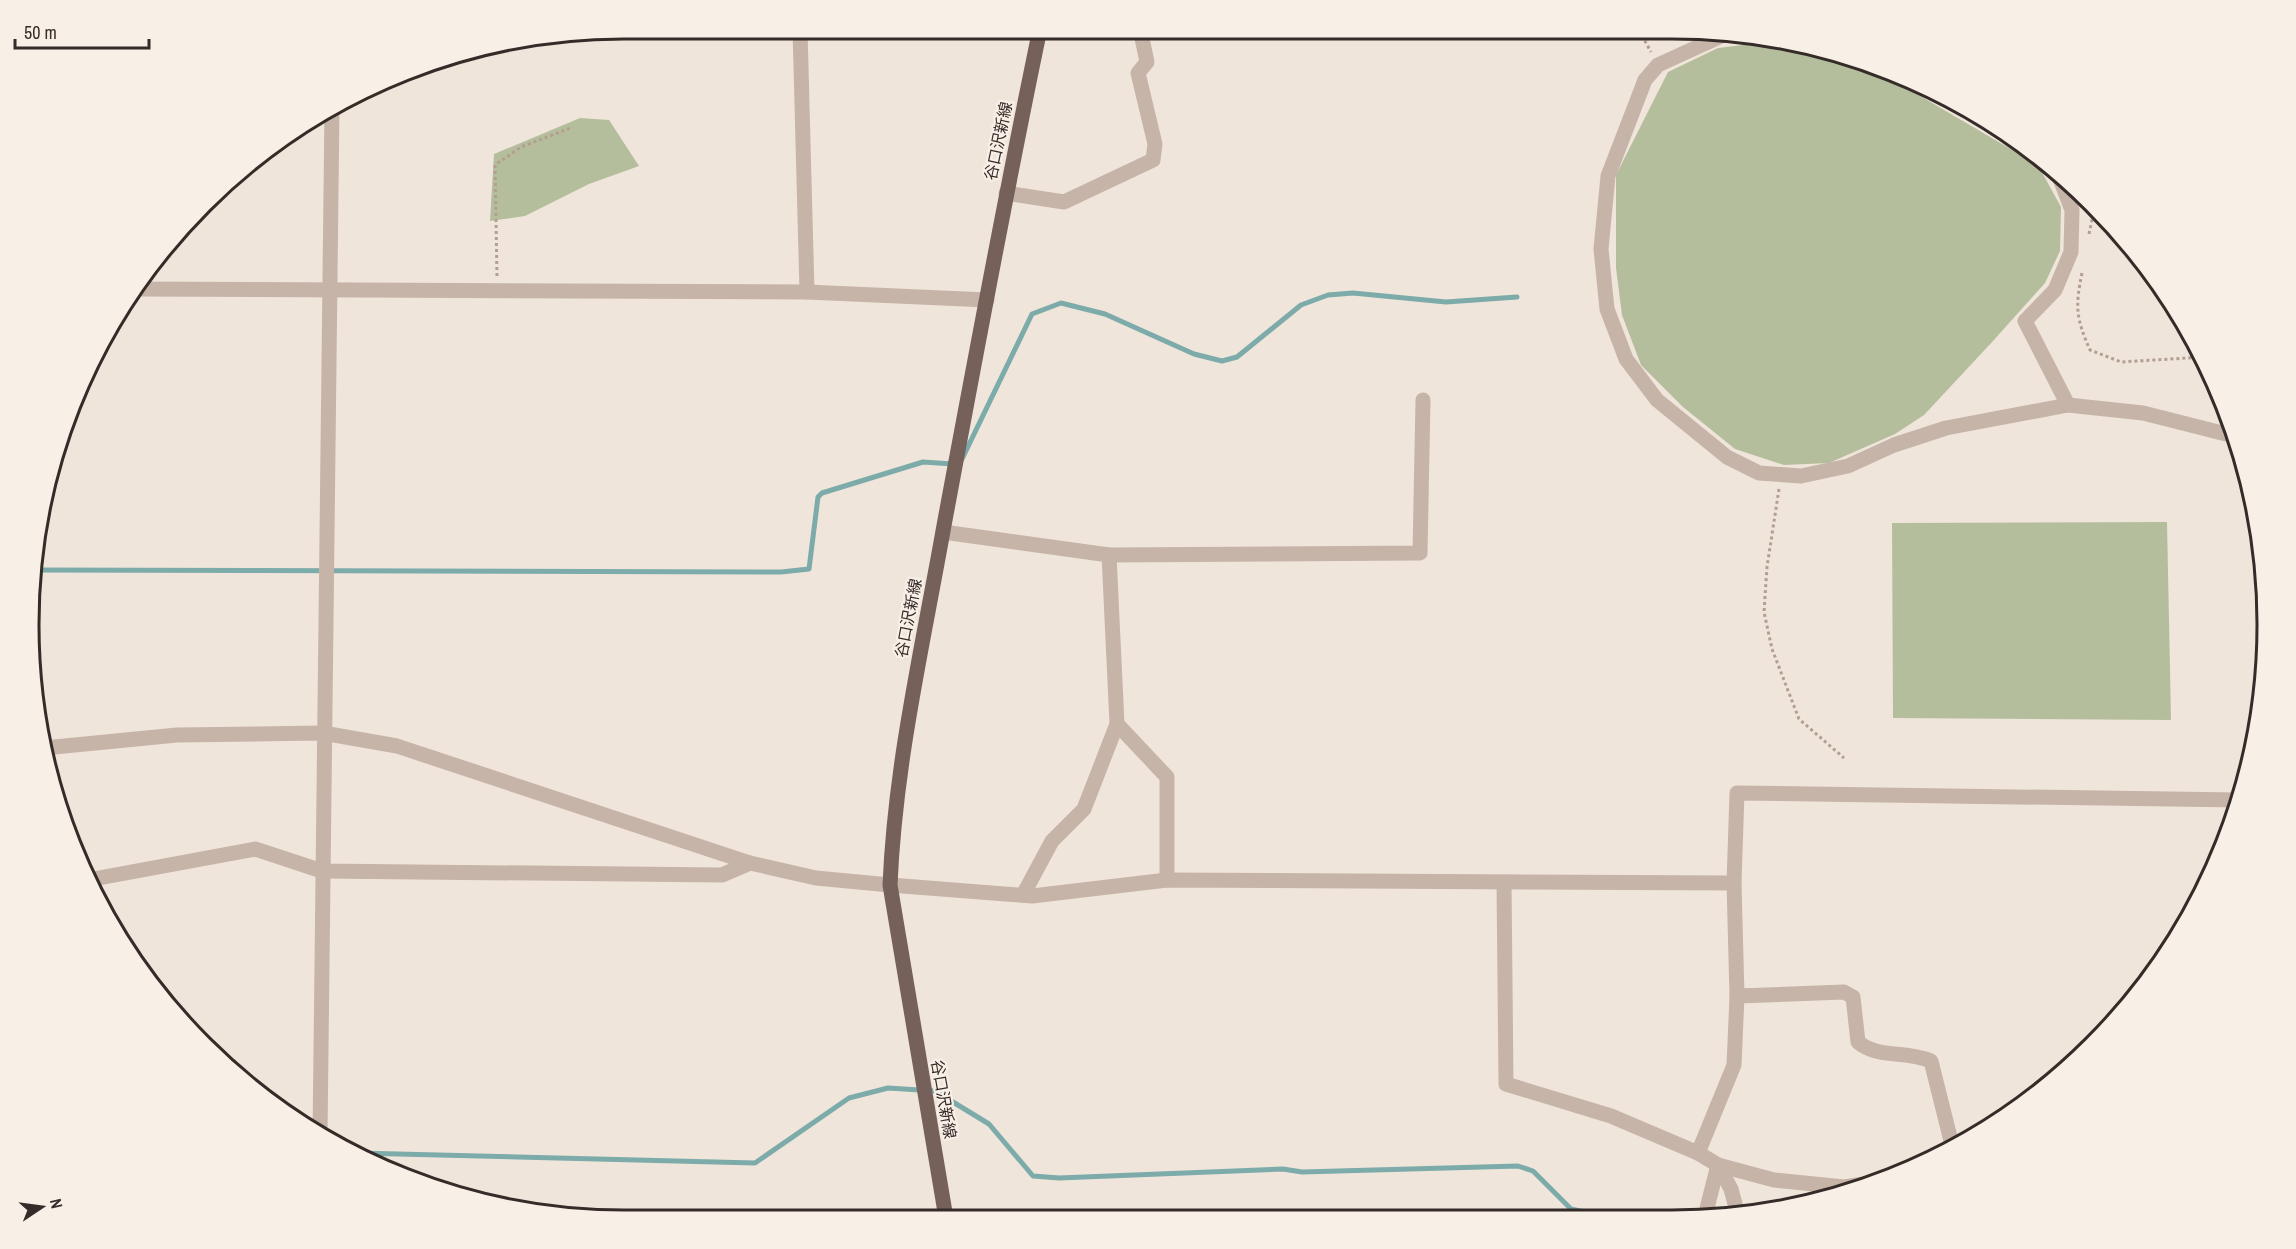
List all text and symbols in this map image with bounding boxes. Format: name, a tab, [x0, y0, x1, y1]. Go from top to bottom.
scale bar	[15, 12, 148, 50]
text: 50 m	[24, 20, 57, 45]
street label: 谷口沢新線	[979, 100, 1017, 182]
street label: 谷口沢新線	[890, 577, 926, 659]
street label: 谷口沢新線	[926, 1058, 962, 1140]
north arrow	[12, 1177, 72, 1237]
text: N	[45, 1197, 68, 1211]

